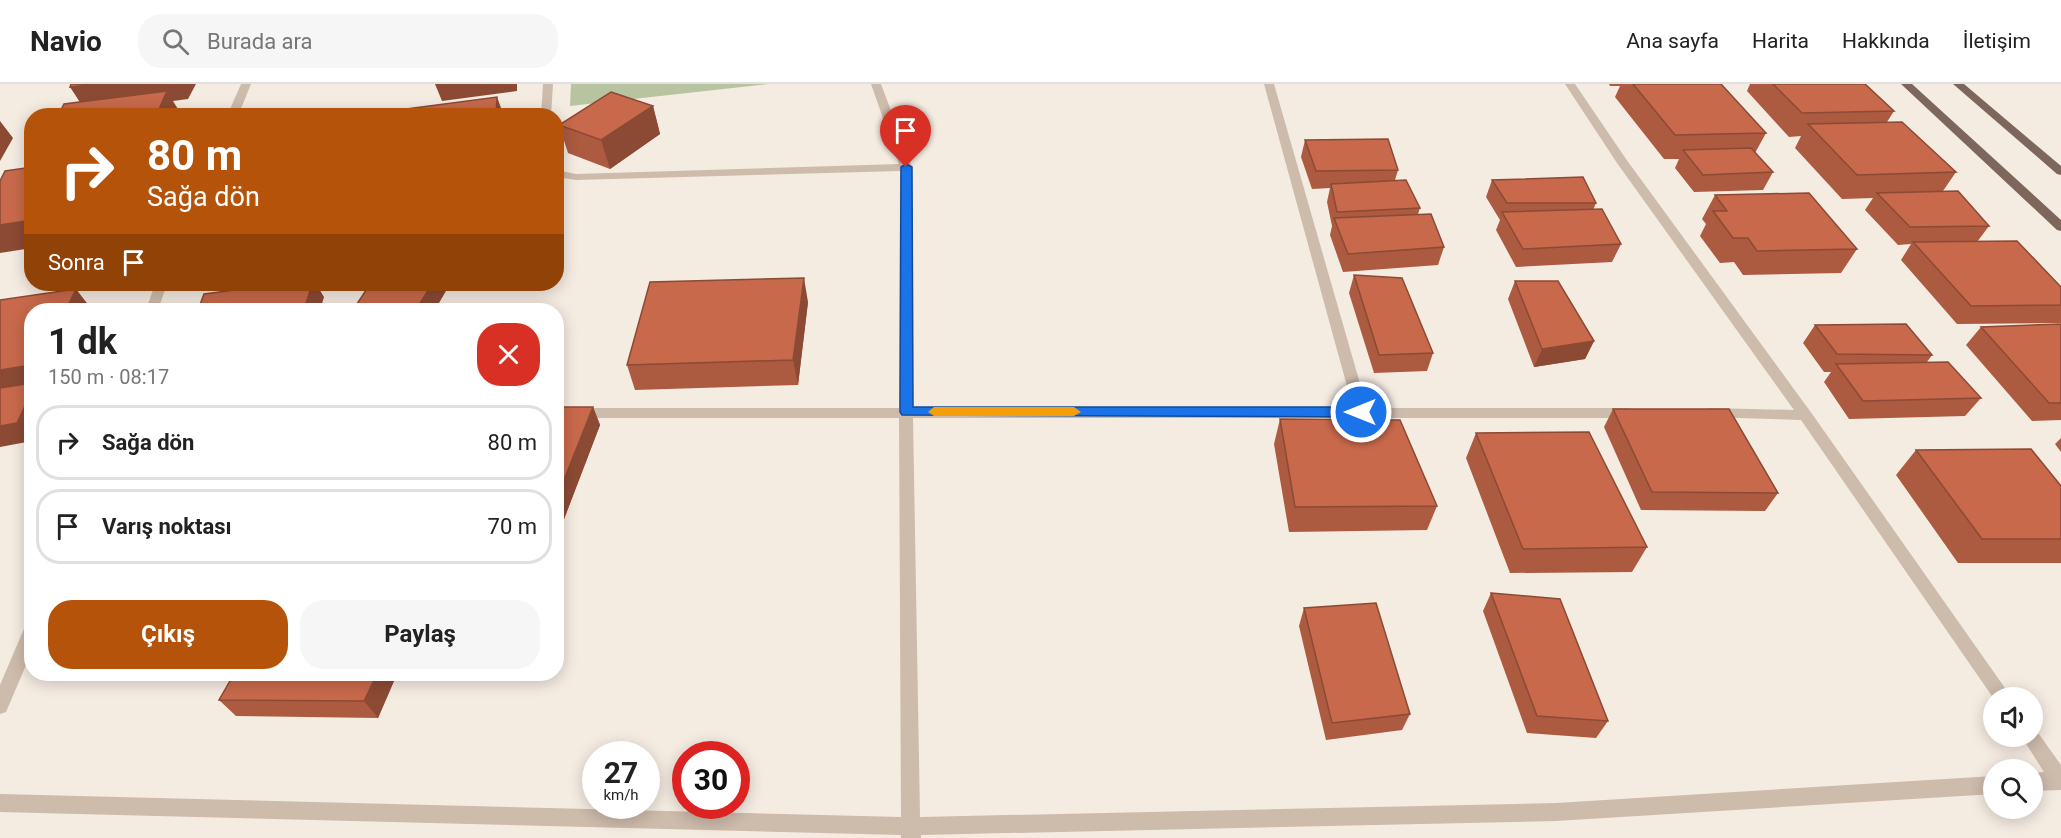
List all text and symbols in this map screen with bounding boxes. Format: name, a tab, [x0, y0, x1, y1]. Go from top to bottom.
search box	[138, 14, 558, 68]
text: Navio	[30, 25, 102, 58]
icon: search	[159, 25, 192, 58]
text: Burada ara	[207, 29, 313, 54]
text: Ana sayfa	[1626, 29, 1719, 53]
text: Harita	[1752, 29, 1809, 53]
text: Hakkında	[1842, 29, 1930, 53]
text: İletişim	[1963, 29, 2031, 53]
pin	[880, 105, 931, 167]
icon: arrive	[889, 114, 922, 147]
text: 80 m	[147, 131, 242, 180]
icon: right	[48, 132, 126, 210]
text: Sağa dön	[147, 181, 260, 213]
icon: arrive	[117, 246, 150, 279]
text: Sonra	[48, 250, 105, 275]
text: 1 dk	[48, 321, 117, 363]
button: close	[477, 323, 540, 386]
text: 150 m · 08:17	[48, 365, 169, 389]
position arrow	[1329, 380, 1393, 444]
icon: right	[51, 426, 84, 459]
text: Sağa dön	[102, 430, 194, 455]
text: 80 m	[488, 430, 537, 455]
icon: arrive	[51, 510, 84, 543]
text: Varış noktası	[102, 514, 232, 539]
text: 70 m	[488, 514, 537, 539]
button: Çıkış	[48, 600, 288, 669]
button: Paylaş	[300, 600, 540, 669]
map controls	[1983, 687, 2043, 819]
button: sound	[1983, 687, 2043, 747]
speed limit sign: 30	[672, 741, 750, 819]
text: 27	[604, 755, 638, 790]
button: search	[1983, 759, 2043, 819]
text: km/h	[603, 786, 639, 804]

